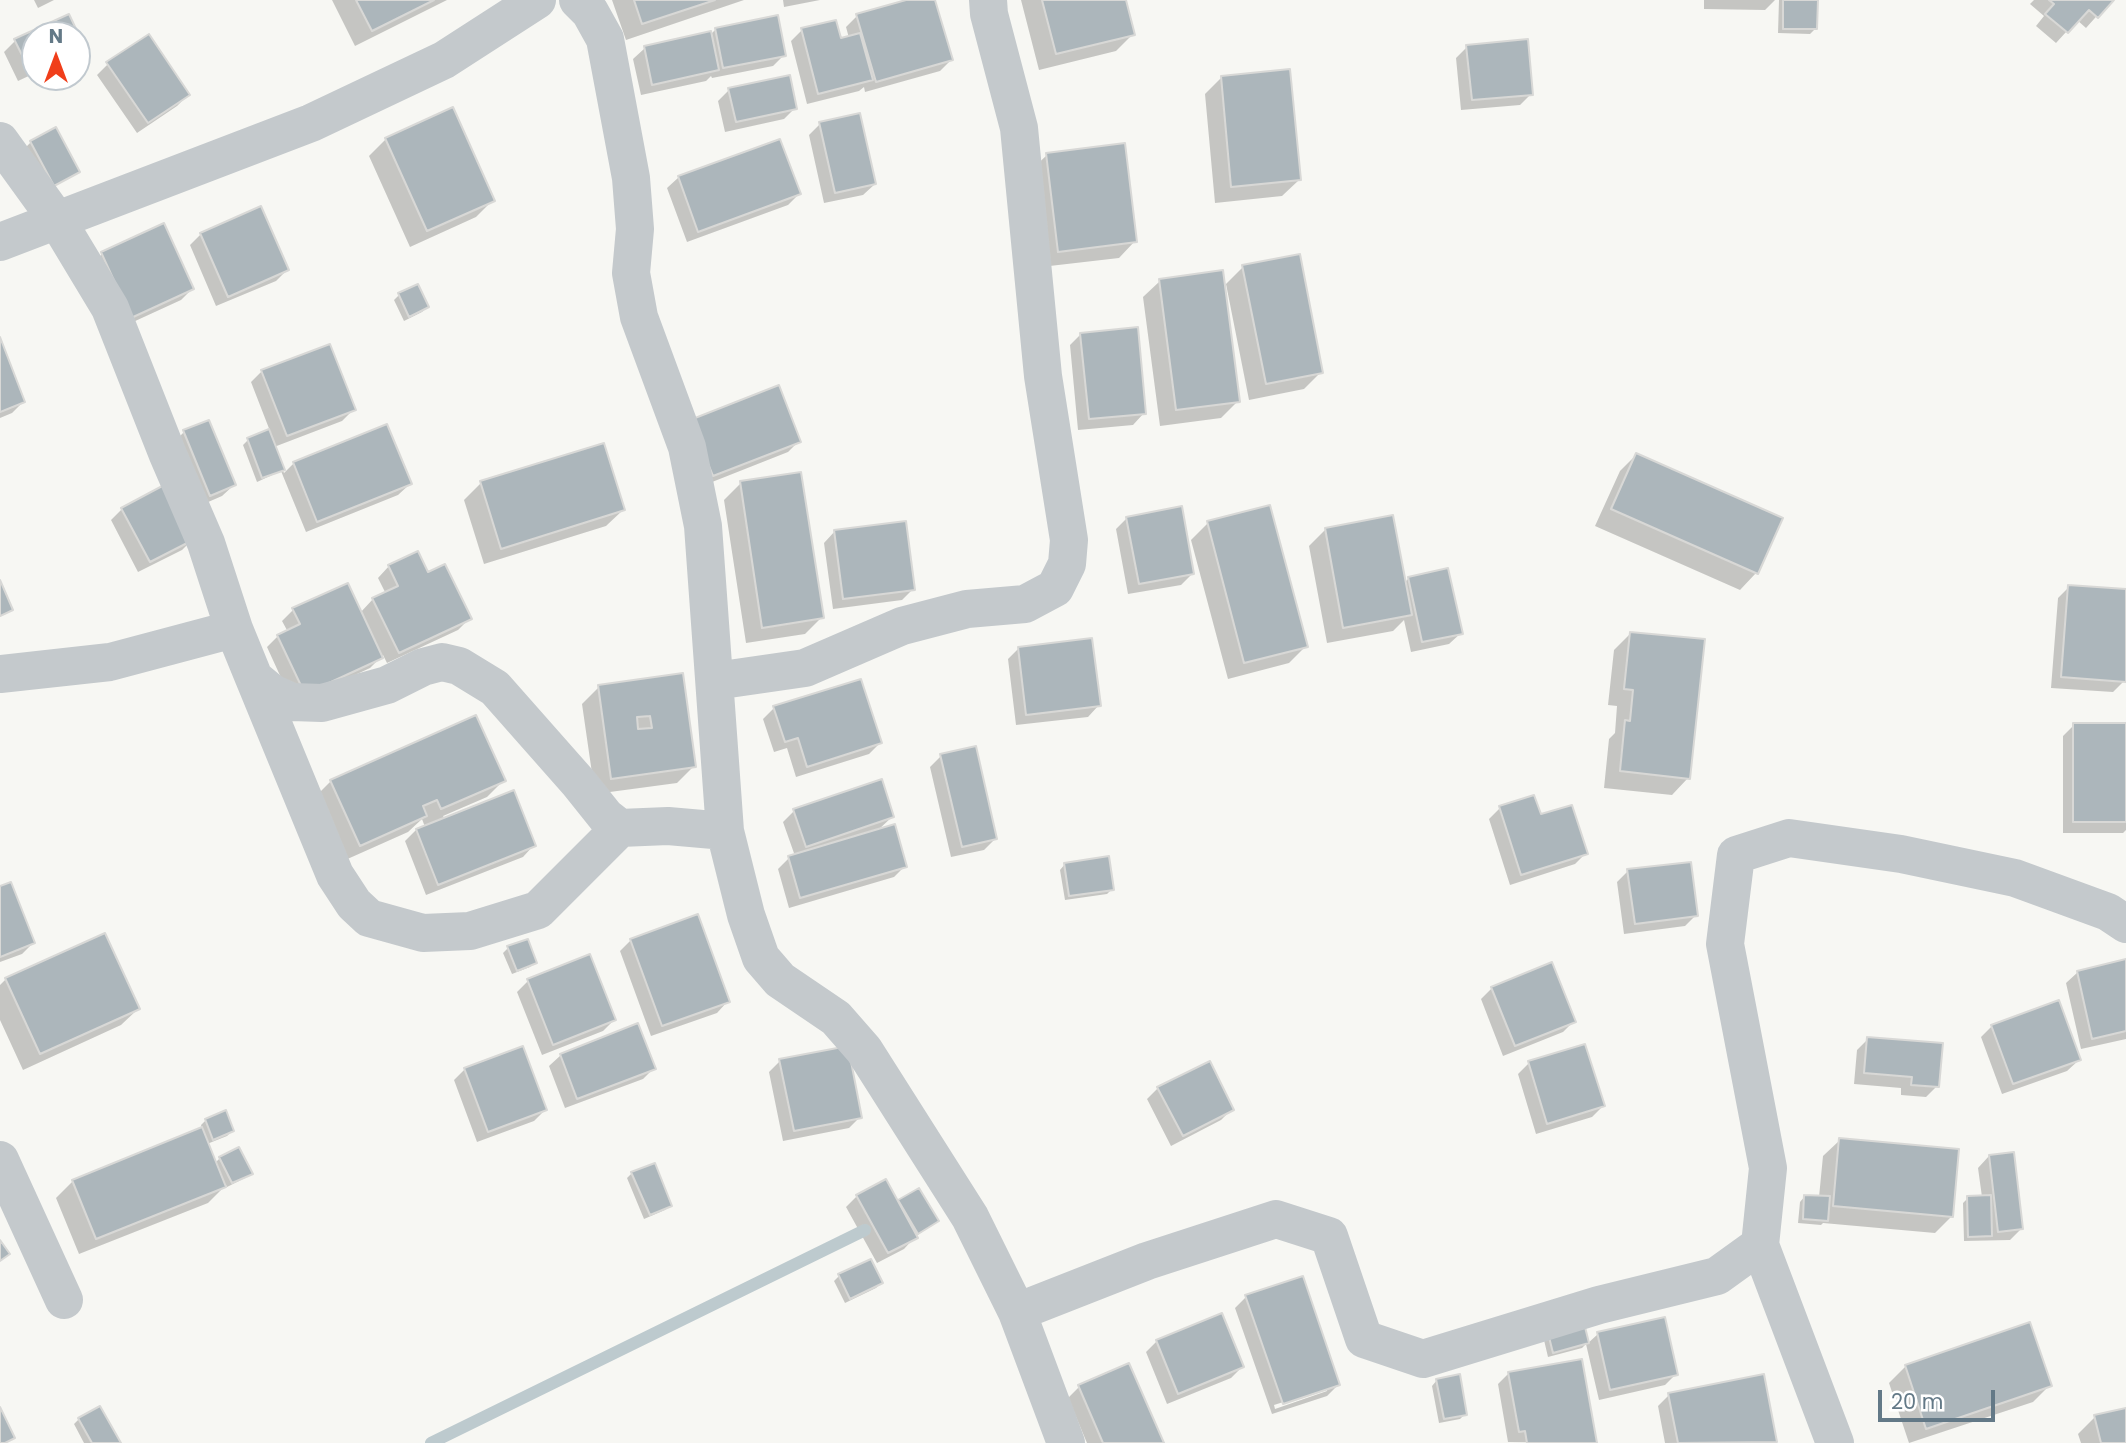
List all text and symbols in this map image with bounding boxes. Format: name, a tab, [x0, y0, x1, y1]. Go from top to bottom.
north arrow	[21, 21, 91, 91]
text: N	[49, 23, 63, 50]
scale bar	[1881, 1376, 1998, 1420]
text: 20 m	[1891, 1387, 1944, 1416]

